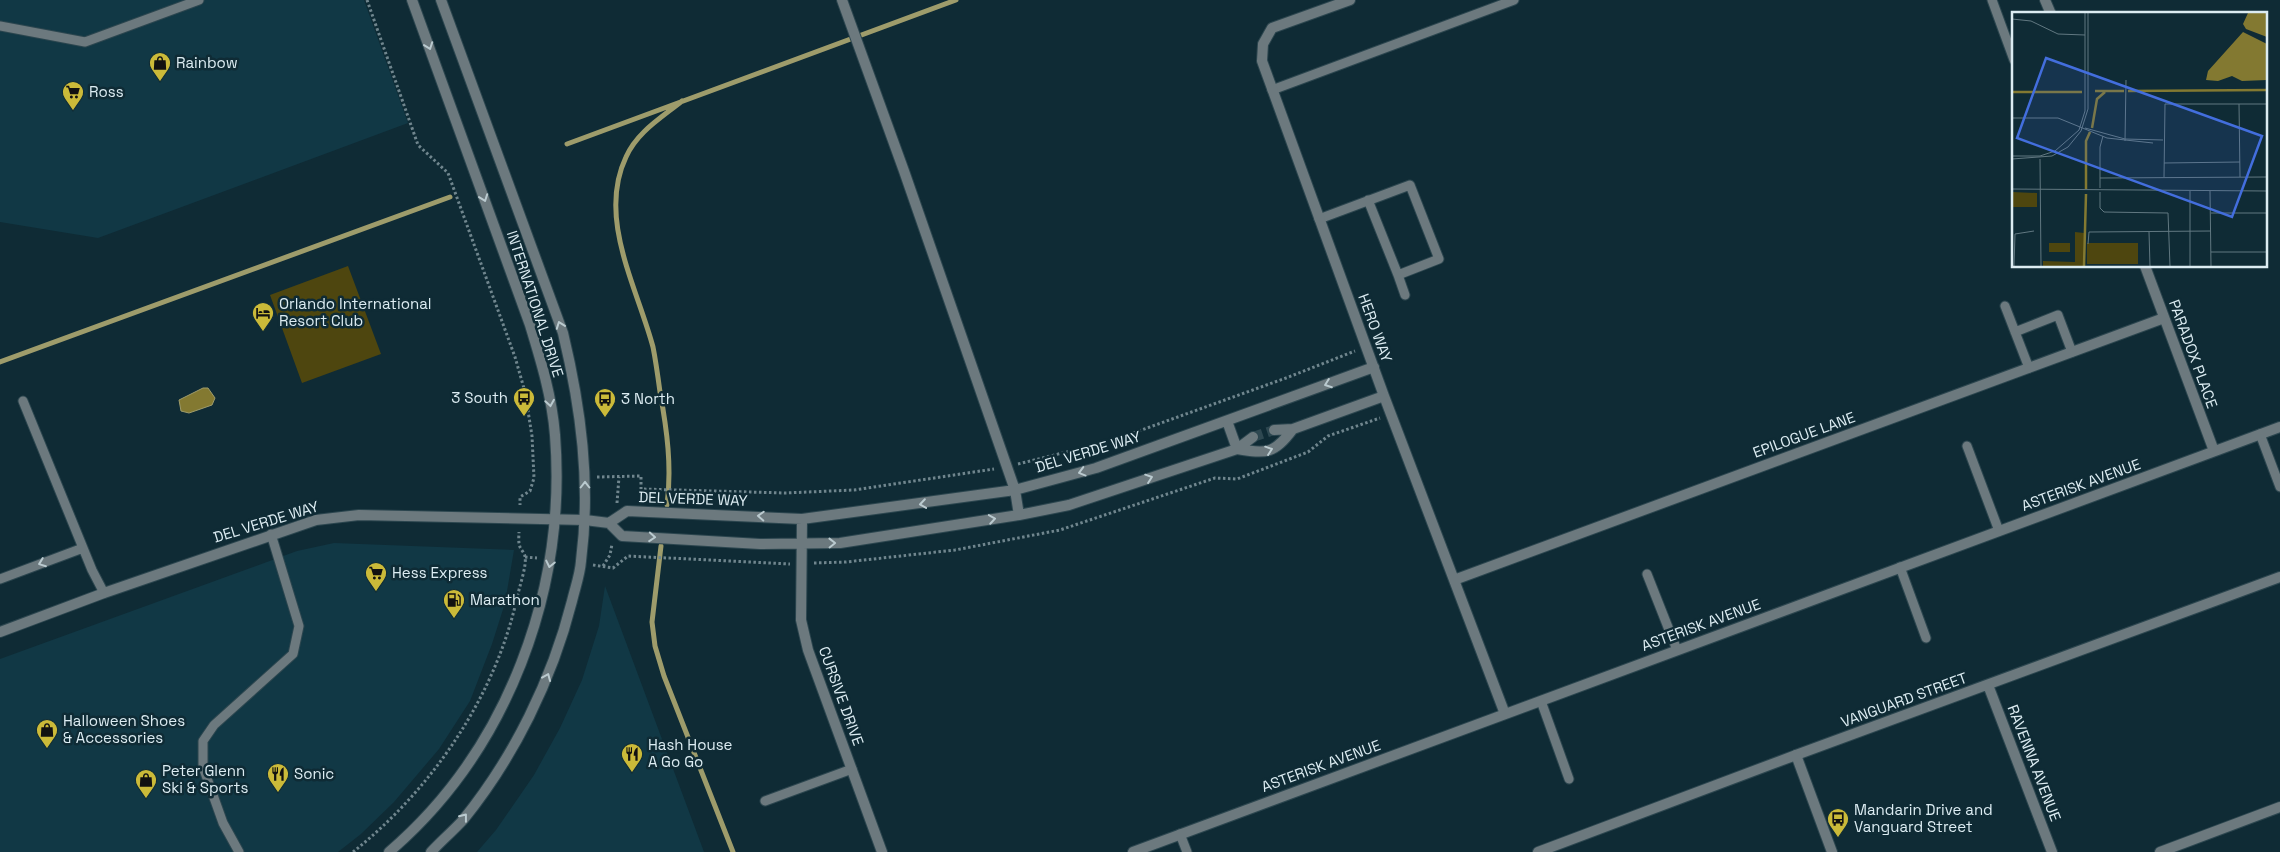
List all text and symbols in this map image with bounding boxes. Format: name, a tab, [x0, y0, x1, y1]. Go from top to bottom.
inset map	[2012, 12, 2268, 268]
one-way arrow	[423, 41, 433, 50]
shop icon: Rainbow	[148, 51, 172, 82]
place label: Rainbow	[176, 53, 238, 72]
supermarket icon: Ross	[61, 80, 85, 111]
place label: Ross	[89, 82, 124, 101]
one-way arrow	[478, 194, 488, 202]
street label: INTERNATIONAL DRIVE	[503, 228, 568, 380]
street label: HERO WAY	[1354, 291, 1397, 365]
place label: Orlando International Resort Club	[279, 294, 431, 330]
street label: PARADOX PLACE	[2165, 297, 2222, 411]
hotel icon: Orlando International Resort Club	[251, 301, 275, 332]
one-way arrow	[556, 322, 566, 330]
one-way arrow	[1324, 378, 1333, 388]
bus stop icon: 3 South	[512, 386, 536, 417]
bus stop icon: 3 North	[593, 387, 617, 418]
place label: 3 South	[451, 388, 508, 407]
place label: 3 North	[621, 389, 675, 408]
one-way arrow	[545, 398, 555, 407]
street label: EPILOGUE LANE	[1750, 407, 1857, 462]
street label: DEL VERDE WAY	[1033, 426, 1143, 477]
one-way arrow	[1264, 445, 1273, 455]
street label: ASTERISK AVENUE	[2019, 454, 2143, 515]
one-way arrow	[1077, 466, 1086, 477]
one-way arrow	[1145, 474, 1153, 484]
one-way arrow	[580, 481, 590, 488]
street label: DEL VERDE WAY	[638, 487, 748, 510]
street label: DEL VERDE WAY	[211, 496, 321, 547]
one-way arrow	[918, 498, 927, 508]
one-way arrow	[757, 511, 765, 522]
one-way arrow	[988, 515, 997, 525]
one-way arrow	[648, 532, 656, 543]
one-way arrow	[828, 538, 836, 548]
one-way arrow	[38, 557, 46, 567]
one-way arrow	[545, 560, 555, 569]
supermarket icon: Hess Express	[364, 561, 388, 592]
place label: Hess Express	[392, 563, 488, 582]
fuel station icon: Marathon	[442, 588, 466, 619]
place label: Marathon	[470, 590, 540, 609]
street label: ASTERISK AVENUE	[1639, 594, 1763, 655]
street label: CURSIVE DRIVE	[815, 644, 868, 748]
street label: VANGUARD STREET	[1838, 668, 1970, 731]
one-way arrow	[540, 673, 551, 682]
street label: RAVENNA AVENUE	[2003, 702, 2065, 824]
place label: Halloween Shoes & Accessories	[63, 711, 185, 747]
shop icon: Halloween Shoes & Accessories	[35, 718, 59, 749]
place label: Hash House A Go Go	[648, 735, 733, 771]
street label: ASTERISK AVENUE	[1259, 735, 1383, 796]
restaurant icon: Hash House A Go Go	[620, 742, 644, 773]
place label: Peter Glenn Ski & Sports	[162, 761, 248, 797]
restaurant icon: Sonic	[266, 762, 290, 793]
place label: Sonic	[294, 764, 334, 783]
shop icon: Peter Glenn Ski & Sports	[134, 768, 158, 799]
place label: Mandarin Drive and Vanguard Street	[1854, 800, 1993, 836]
bus stop icon: Mandarin Drive and Vanguard Street	[1826, 807, 1850, 838]
one-way arrow	[459, 814, 467, 823]

